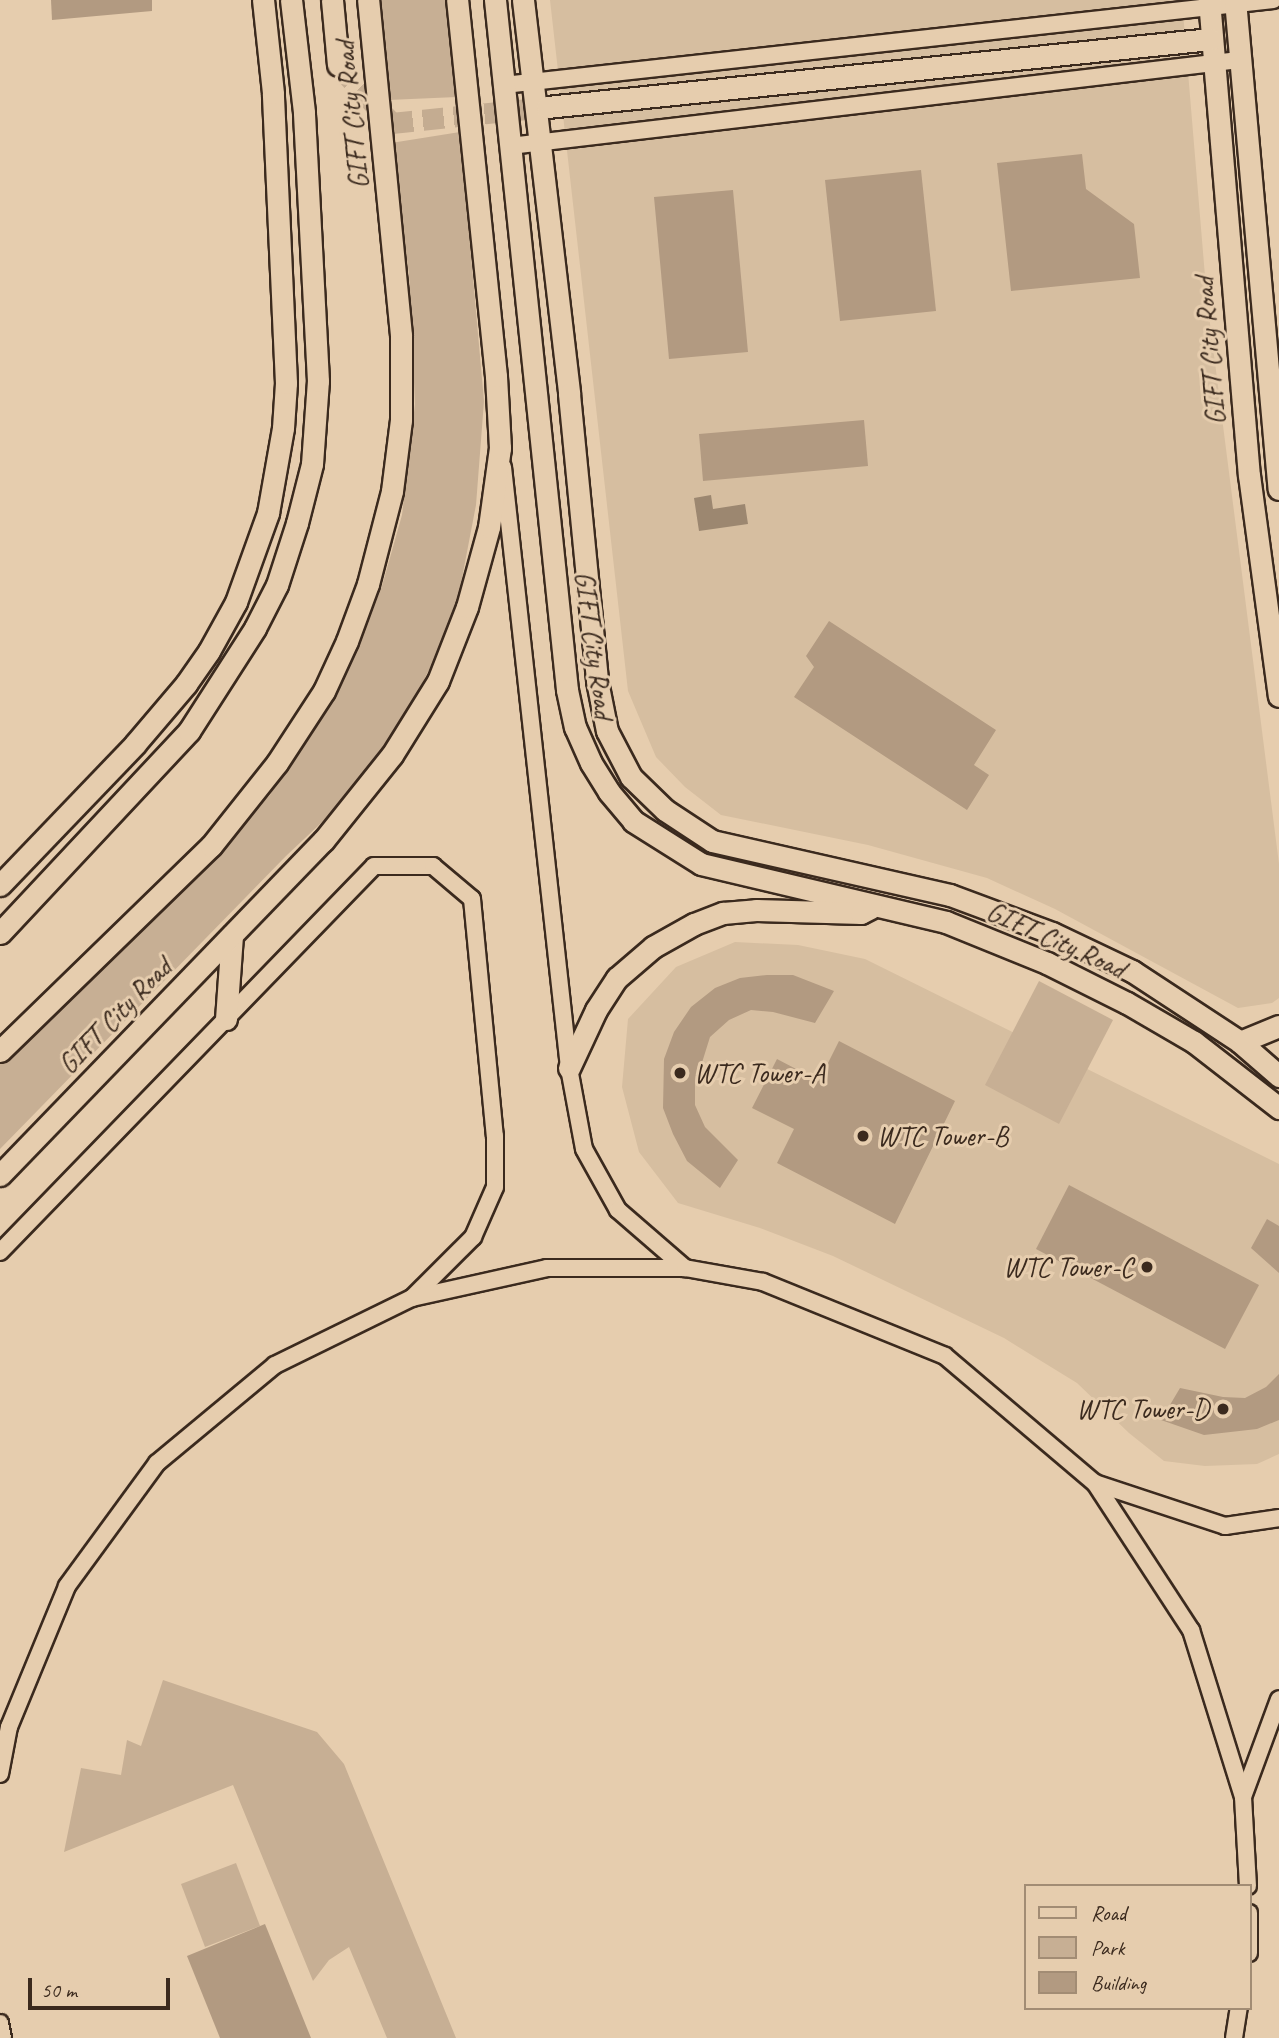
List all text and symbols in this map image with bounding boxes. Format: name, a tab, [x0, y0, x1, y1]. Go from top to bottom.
street label: GIFT City Road	[328, 39, 376, 191]
street label: GIFT City Road	[1187, 275, 1233, 427]
street label: GIFT City Road	[567, 569, 621, 721]
street label: GIFT City Road	[981, 894, 1131, 986]
street label: GIFT City Road	[51, 951, 179, 1081]
place label: WTC Tower-A	[694, 1056, 825, 1090]
marker: WTC Tower-A	[672, 1065, 688, 1081]
place label: WTC Tower-B	[877, 1119, 1008, 1153]
marker: WTC Tower-B	[855, 1128, 871, 1144]
place label: WTC Tower-C	[1003, 1250, 1133, 1284]
marker: WTC Tower-C	[1139, 1259, 1155, 1275]
place label: WTC Tower-D	[1076, 1392, 1209, 1426]
marker: WTC Tower-D	[1215, 1401, 1231, 1417]
legend	[1024, 1884, 1251, 2010]
text: Road	[1091, 1900, 1126, 1926]
text: Park	[1091, 1935, 1124, 1961]
scale bar	[32, 1965, 173, 2009]
text: Building	[1091, 1970, 1146, 1996]
text: 50 m	[41, 1977, 77, 2003]

